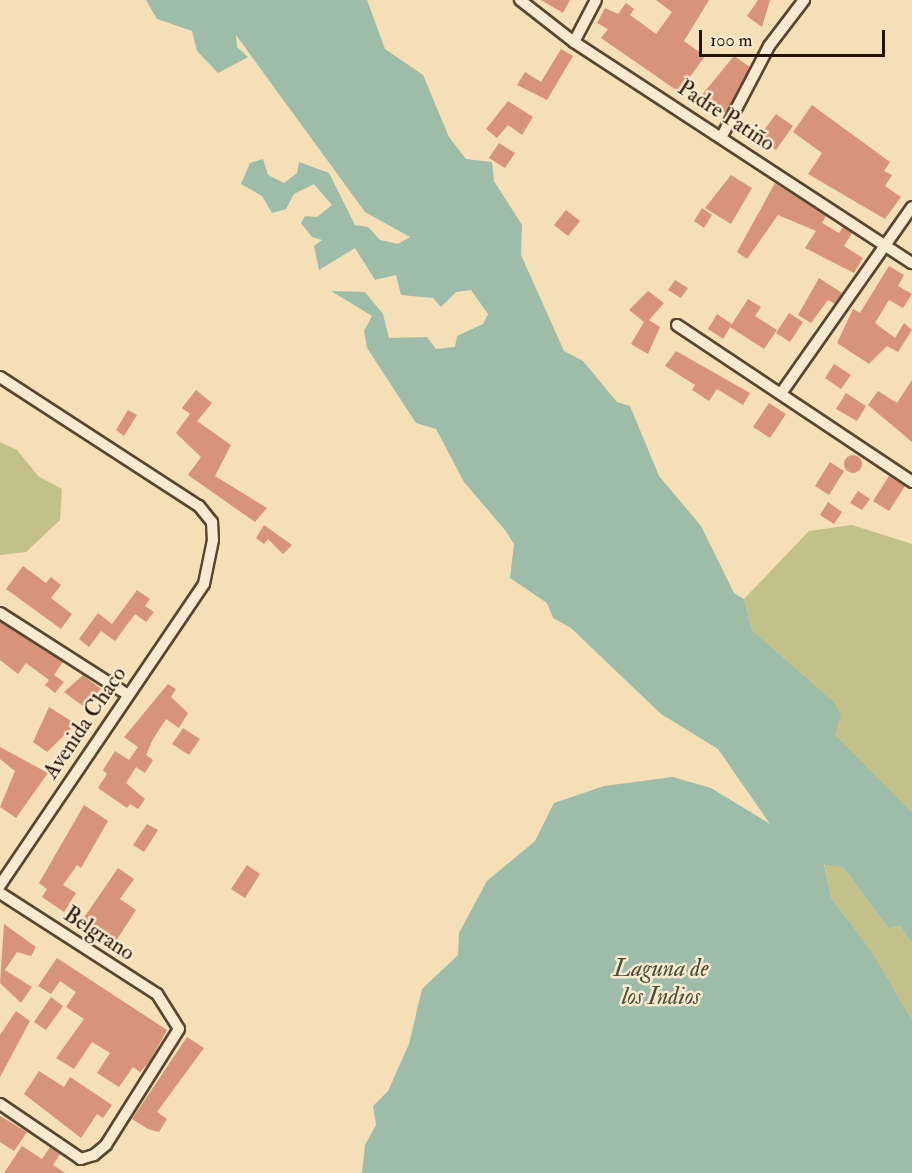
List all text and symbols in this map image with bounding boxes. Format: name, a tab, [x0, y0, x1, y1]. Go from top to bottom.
scale bar	[702, 18, 888, 56]
text: 100 m	[710, 29, 753, 52]
street label: Padre Patiño	[673, 75, 779, 157]
street label: Avenida Chaco	[38, 662, 132, 784]
street label: Belgrano	[59, 901, 139, 967]
water label: Laguna de los Indios	[614, 955, 708, 1011]

